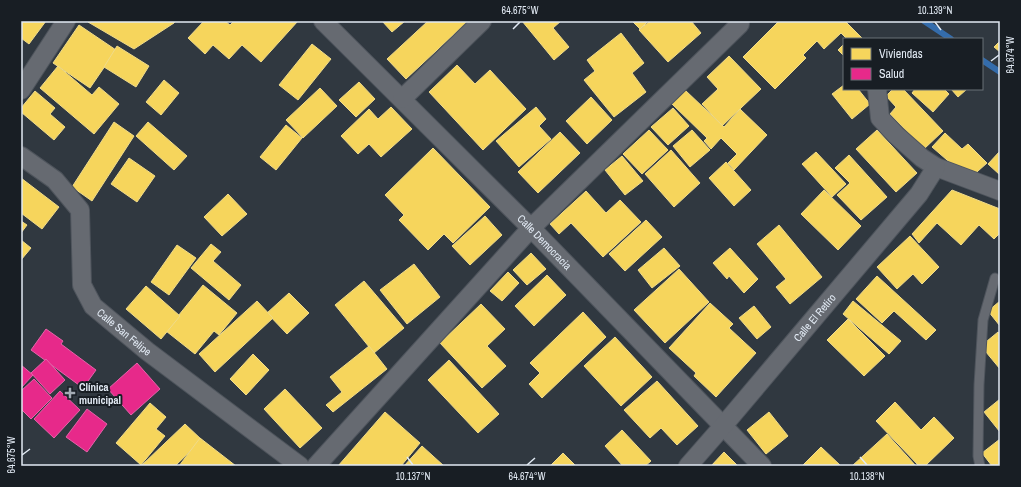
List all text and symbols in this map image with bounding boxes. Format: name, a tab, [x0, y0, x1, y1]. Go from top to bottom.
text: 64.675°W	[502, 4, 539, 17]
text: 10.139°N	[918, 4, 953, 17]
text: 64.674°W	[1004, 36, 1017, 73]
legend	[843, 38, 983, 90]
text: Viviendas	[879, 46, 923, 62]
text: Salud	[879, 66, 904, 82]
street label: Calle Democracia	[514, 211, 575, 273]
street label: Calle El Retiro	[790, 291, 839, 344]
street label: Calle San Felipe	[94, 305, 154, 359]
place label: Clínica municipal	[79, 380, 121, 407]
marker: Clínica municipal	[64, 387, 76, 399]
text: 64.675°W	[5, 436, 18, 473]
text: 10.137°N	[396, 470, 431, 483]
text: 64.674°W	[509, 470, 546, 483]
text: 10.138°N	[850, 470, 885, 483]

